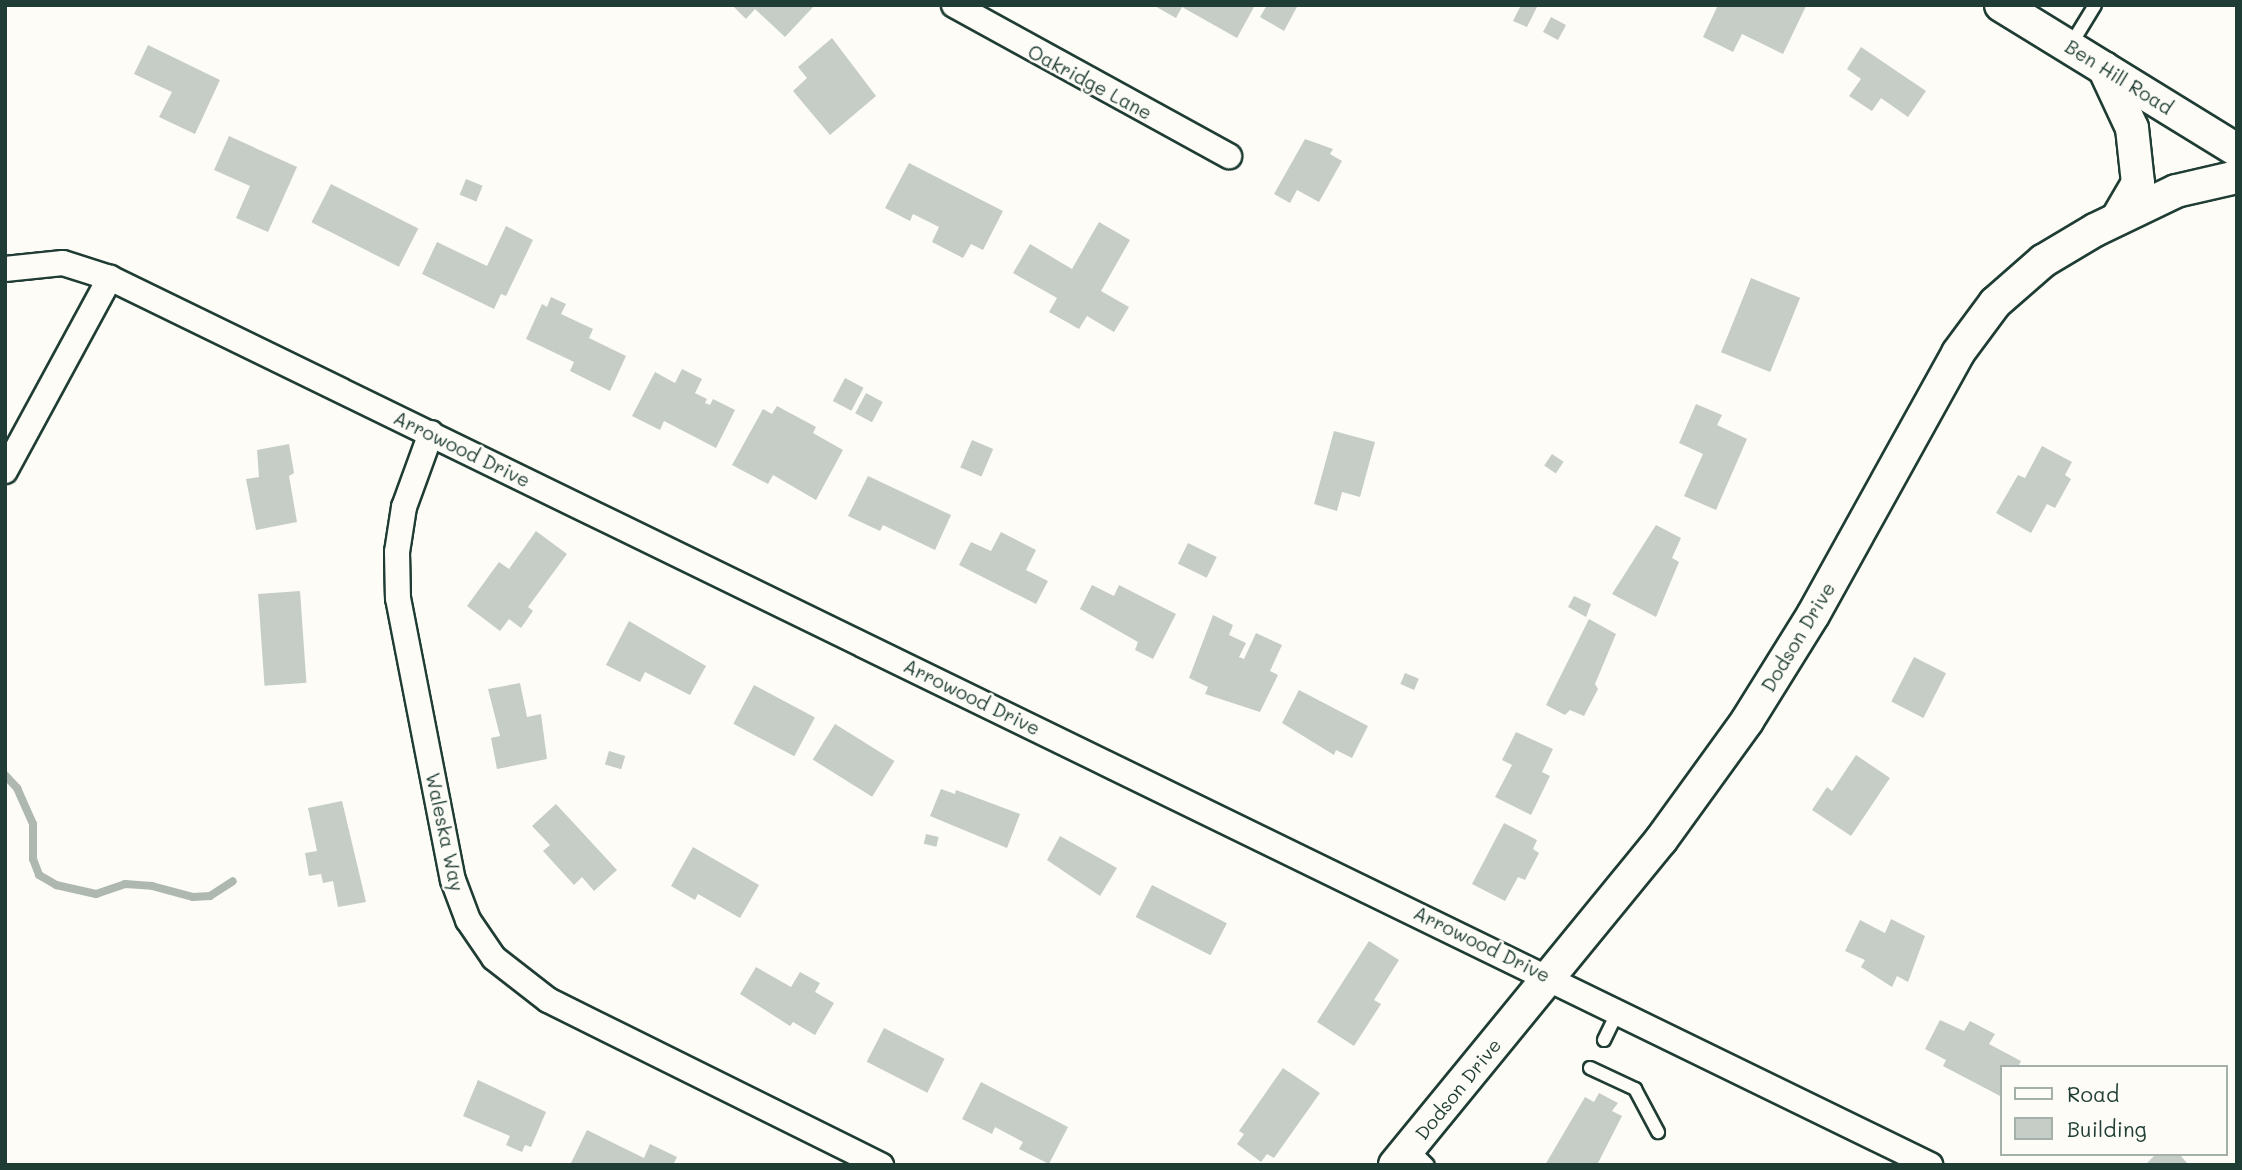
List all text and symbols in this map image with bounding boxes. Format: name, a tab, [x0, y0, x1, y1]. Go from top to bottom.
street label: Ben Hill Road	[2061, 35, 2177, 119]
street label: Oakridge Lane	[1024, 40, 1156, 124]
street label: Arrowood Drive	[390, 406, 534, 492]
street label: Dodson Drive	[1756, 578, 1840, 696]
street label: Arrowood Drive	[900, 654, 1044, 740]
street label: Waleska Way	[421, 771, 469, 893]
street label: Arrowood Drive	[1410, 901, 1554, 987]
street label: Dodson Drive	[1410, 1034, 1506, 1144]
legend	[2000, 1065, 2228, 1156]
text: Road	[2067, 1080, 2119, 1107]
text: Building	[2067, 1115, 2147, 1142]

